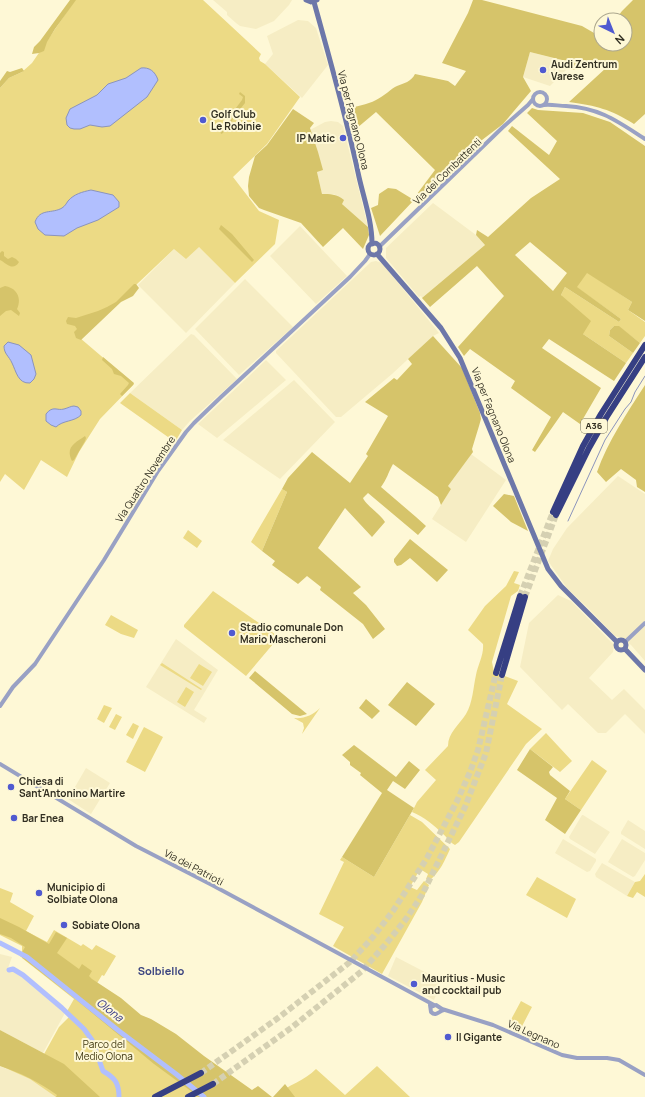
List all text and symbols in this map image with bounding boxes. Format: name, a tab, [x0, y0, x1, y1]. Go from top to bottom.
north arrow	[593, 12, 633, 52]
text: N	[612, 31, 628, 48]
place label: Audi Zentrum Varese	[551, 57, 617, 83]
marker: Audi Zentrum Varese	[538, 65, 548, 75]
street label: Via per Fagnano Olona	[335, 69, 373, 171]
place label: Golf Club Le Robinie	[211, 107, 261, 133]
marker: Golf Club Le Robinie	[198, 115, 208, 125]
place label: IP Matic	[297, 131, 335, 145]
marker: IP Matic	[338, 133, 348, 143]
street label: Via dei Combattenti	[410, 135, 484, 207]
street label: Via per Fagnano Olona	[468, 365, 520, 465]
road number: A36	[581, 419, 607, 433]
street label: Via Quattro Novembre	[112, 433, 178, 525]
place label: Stadio comunale Don Mario Mascheroni	[240, 620, 343, 646]
marker: Stadio comunale Don Mario Mascheroni	[227, 628, 237, 638]
place label: Chiesa di Sant'Antonino Martire	[19, 774, 125, 800]
marker: Chiesa di Sant'Antonino Martire	[6, 782, 16, 792]
place label: Bar Enea	[22, 811, 64, 825]
marker: Bar Enea	[9, 813, 19, 823]
street label: Via dei Patrioti	[162, 845, 226, 889]
place label: Municipio di Solbiate Olona	[47, 880, 118, 906]
marker: Municipio di Solbiate Olona	[34, 888, 44, 898]
place label: Sobiate Olona	[72, 918, 140, 932]
marker: Sobiate Olona	[59, 920, 69, 930]
district label: Solbiello	[138, 963, 184, 978]
place label: Mauritius - Music and cocktail pub	[422, 971, 505, 997]
marker: Mauritius - Music and cocktail pub	[409, 979, 419, 989]
water label: Olona	[94, 995, 127, 1025]
street label: Via Legnano	[506, 1016, 562, 1052]
place label: Il Gigante	[456, 1030, 502, 1044]
marker: Il Gigante	[443, 1032, 453, 1042]
park label: Parco del Medio Olona	[75, 1037, 133, 1063]

